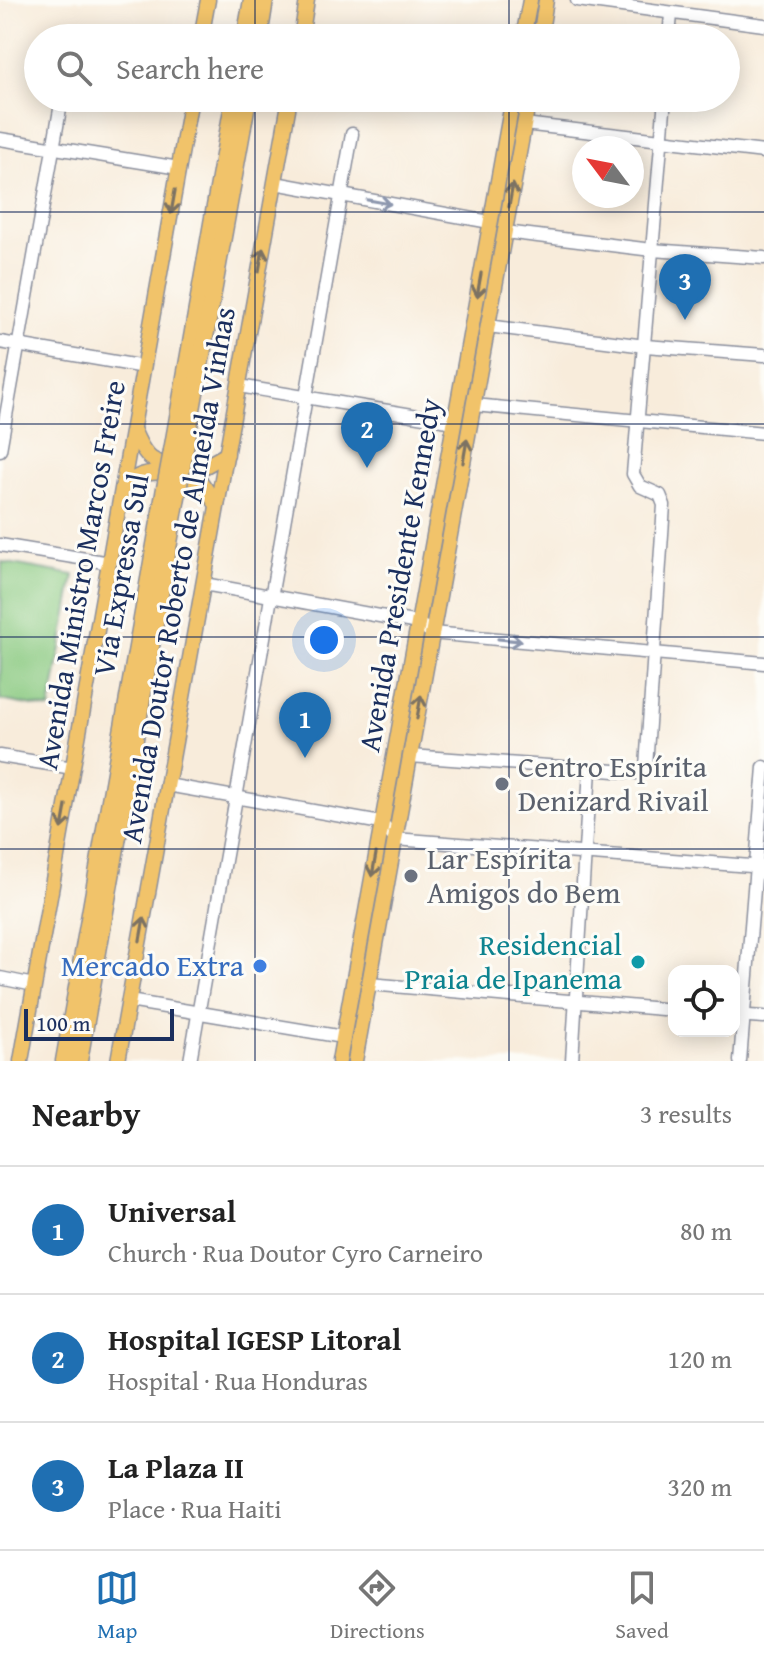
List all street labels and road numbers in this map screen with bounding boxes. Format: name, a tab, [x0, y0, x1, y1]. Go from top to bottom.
street label: Avenida Doutor Roberto de Almeida Vinhas	[108, 303, 246, 846]
street label: Avenida Ministro Marcos Freire	[24, 377, 136, 773]
street label: Avenida Presidente Kennedy	[346, 395, 452, 755]
street label: Via Expressa Sul	[81, 470, 160, 680]

